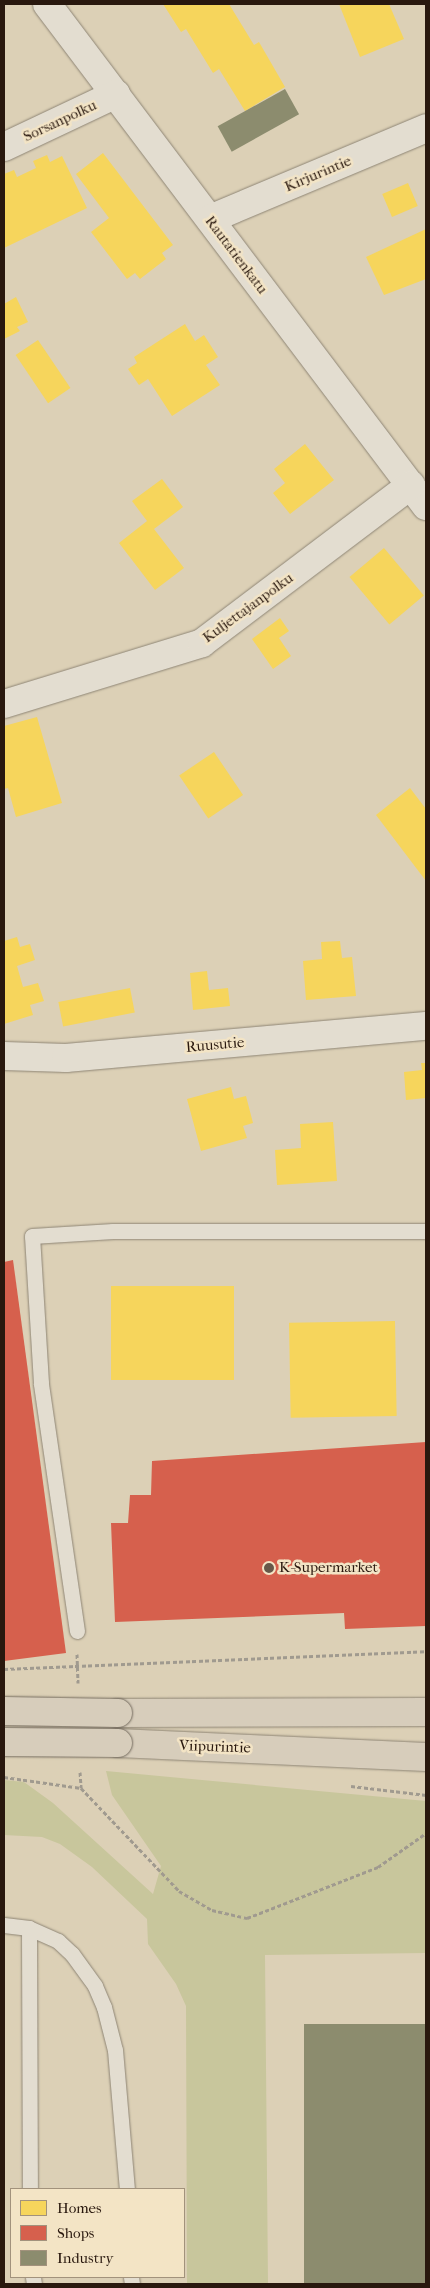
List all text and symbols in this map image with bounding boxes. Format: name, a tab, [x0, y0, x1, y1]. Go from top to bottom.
street label: Sorsanpolku	[20, 96, 100, 146]
street label: Kirjurintie	[282, 152, 354, 196]
street label: Rautatienkatu	[201, 212, 271, 298]
street label: Kuljettajanpolku	[199, 569, 297, 647]
street label: Ruusutie	[185, 1033, 245, 1057]
place label: K-Supermarket	[279, 1559, 378, 1577]
marker: K-Supermarket	[263, 1562, 275, 1574]
street label: Viipurintie	[179, 1737, 251, 1757]
legend	[10, 2188, 185, 2278]
text: Homes	[57, 2199, 102, 2217]
text: Shops	[57, 2224, 94, 2242]
text: Industry	[57, 2249, 113, 2267]

